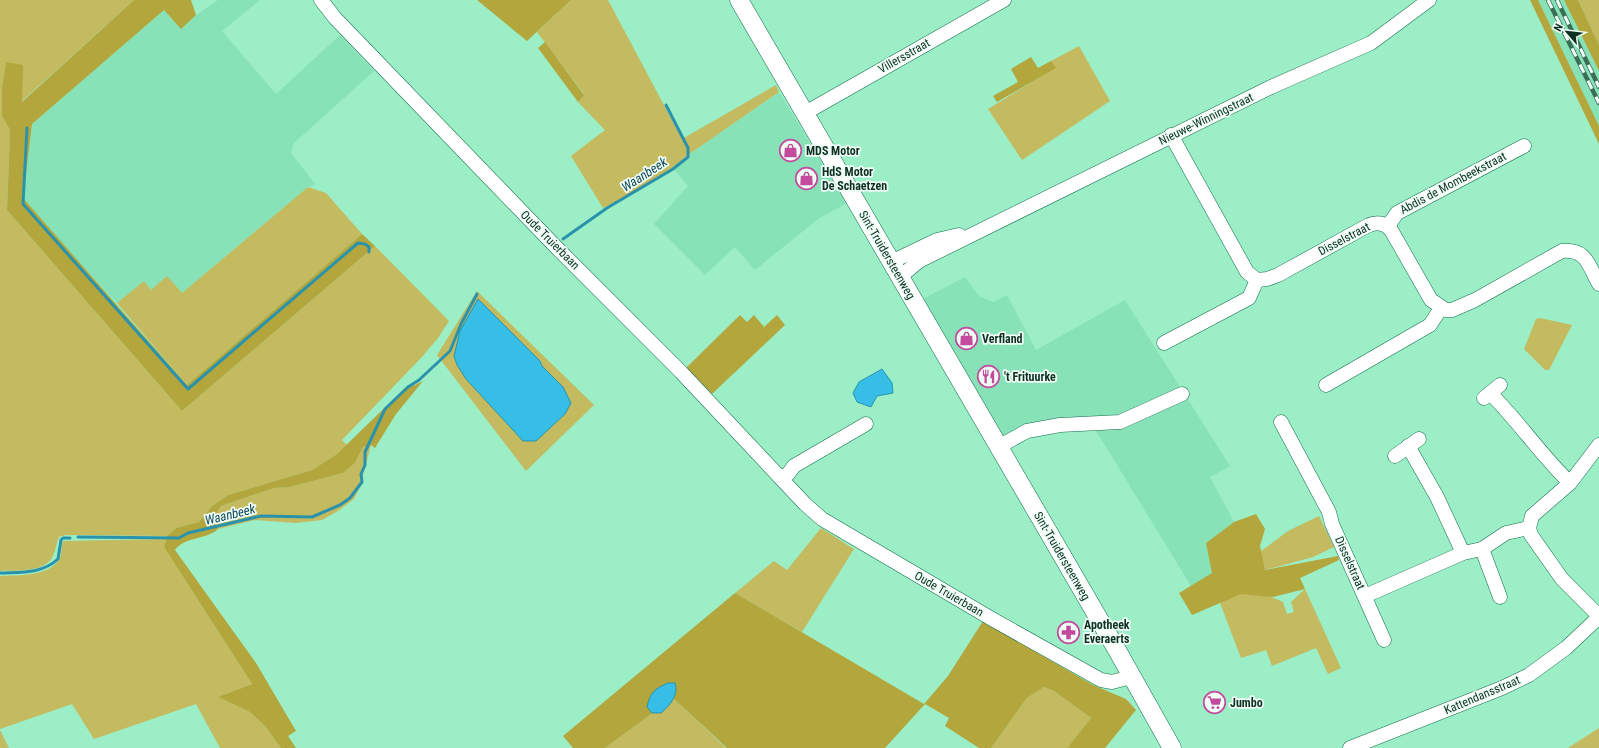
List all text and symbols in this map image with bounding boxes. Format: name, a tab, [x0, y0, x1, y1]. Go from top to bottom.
north arrow	[1547, 12, 1587, 52]
text: N	[1551, 21, 1566, 34]
street label: Villersstraat	[876, 35, 933, 76]
street label: Nieuwe-Winningstraat	[1156, 90, 1256, 148]
shop icon: MDS Motor	[777, 138, 803, 164]
place label: MDS Motor	[806, 144, 860, 158]
street label: Abdis de Mombeekstraat	[1397, 149, 1509, 217]
water label: Waanbeek	[619, 154, 670, 195]
place label: HdS Motor De Schaetzen	[822, 165, 887, 193]
shop icon: HdS Motor De Schaetzen	[793, 166, 819, 192]
street label: Oude Truierbaan	[518, 208, 583, 273]
street label: Sint-Truidersteenweg	[856, 208, 918, 302]
street label: Disselstraat	[1316, 219, 1373, 258]
shop icon: Verfland	[954, 326, 980, 352]
place label: Verfland	[982, 332, 1023, 346]
restaurant icon: 't Frituurke	[976, 364, 1002, 390]
place label: 't Frituurke	[1004, 370, 1056, 384]
water label: Waanbeek	[203, 501, 257, 528]
street label: Sint-Truidersteenweg	[1031, 509, 1093, 603]
street label: Disselstraat	[1332, 534, 1368, 592]
street label: Oude Truierbaan	[912, 569, 986, 620]
place label: Apotheek Everaerts	[1084, 618, 1130, 646]
pharmacy icon: Apotheek Everaerts	[1056, 619, 1082, 645]
street label: Kattendansstraat	[1442, 672, 1523, 717]
supermarket icon: Jumbo	[1202, 690, 1228, 716]
place label: Jumbo	[1230, 696, 1263, 710]

